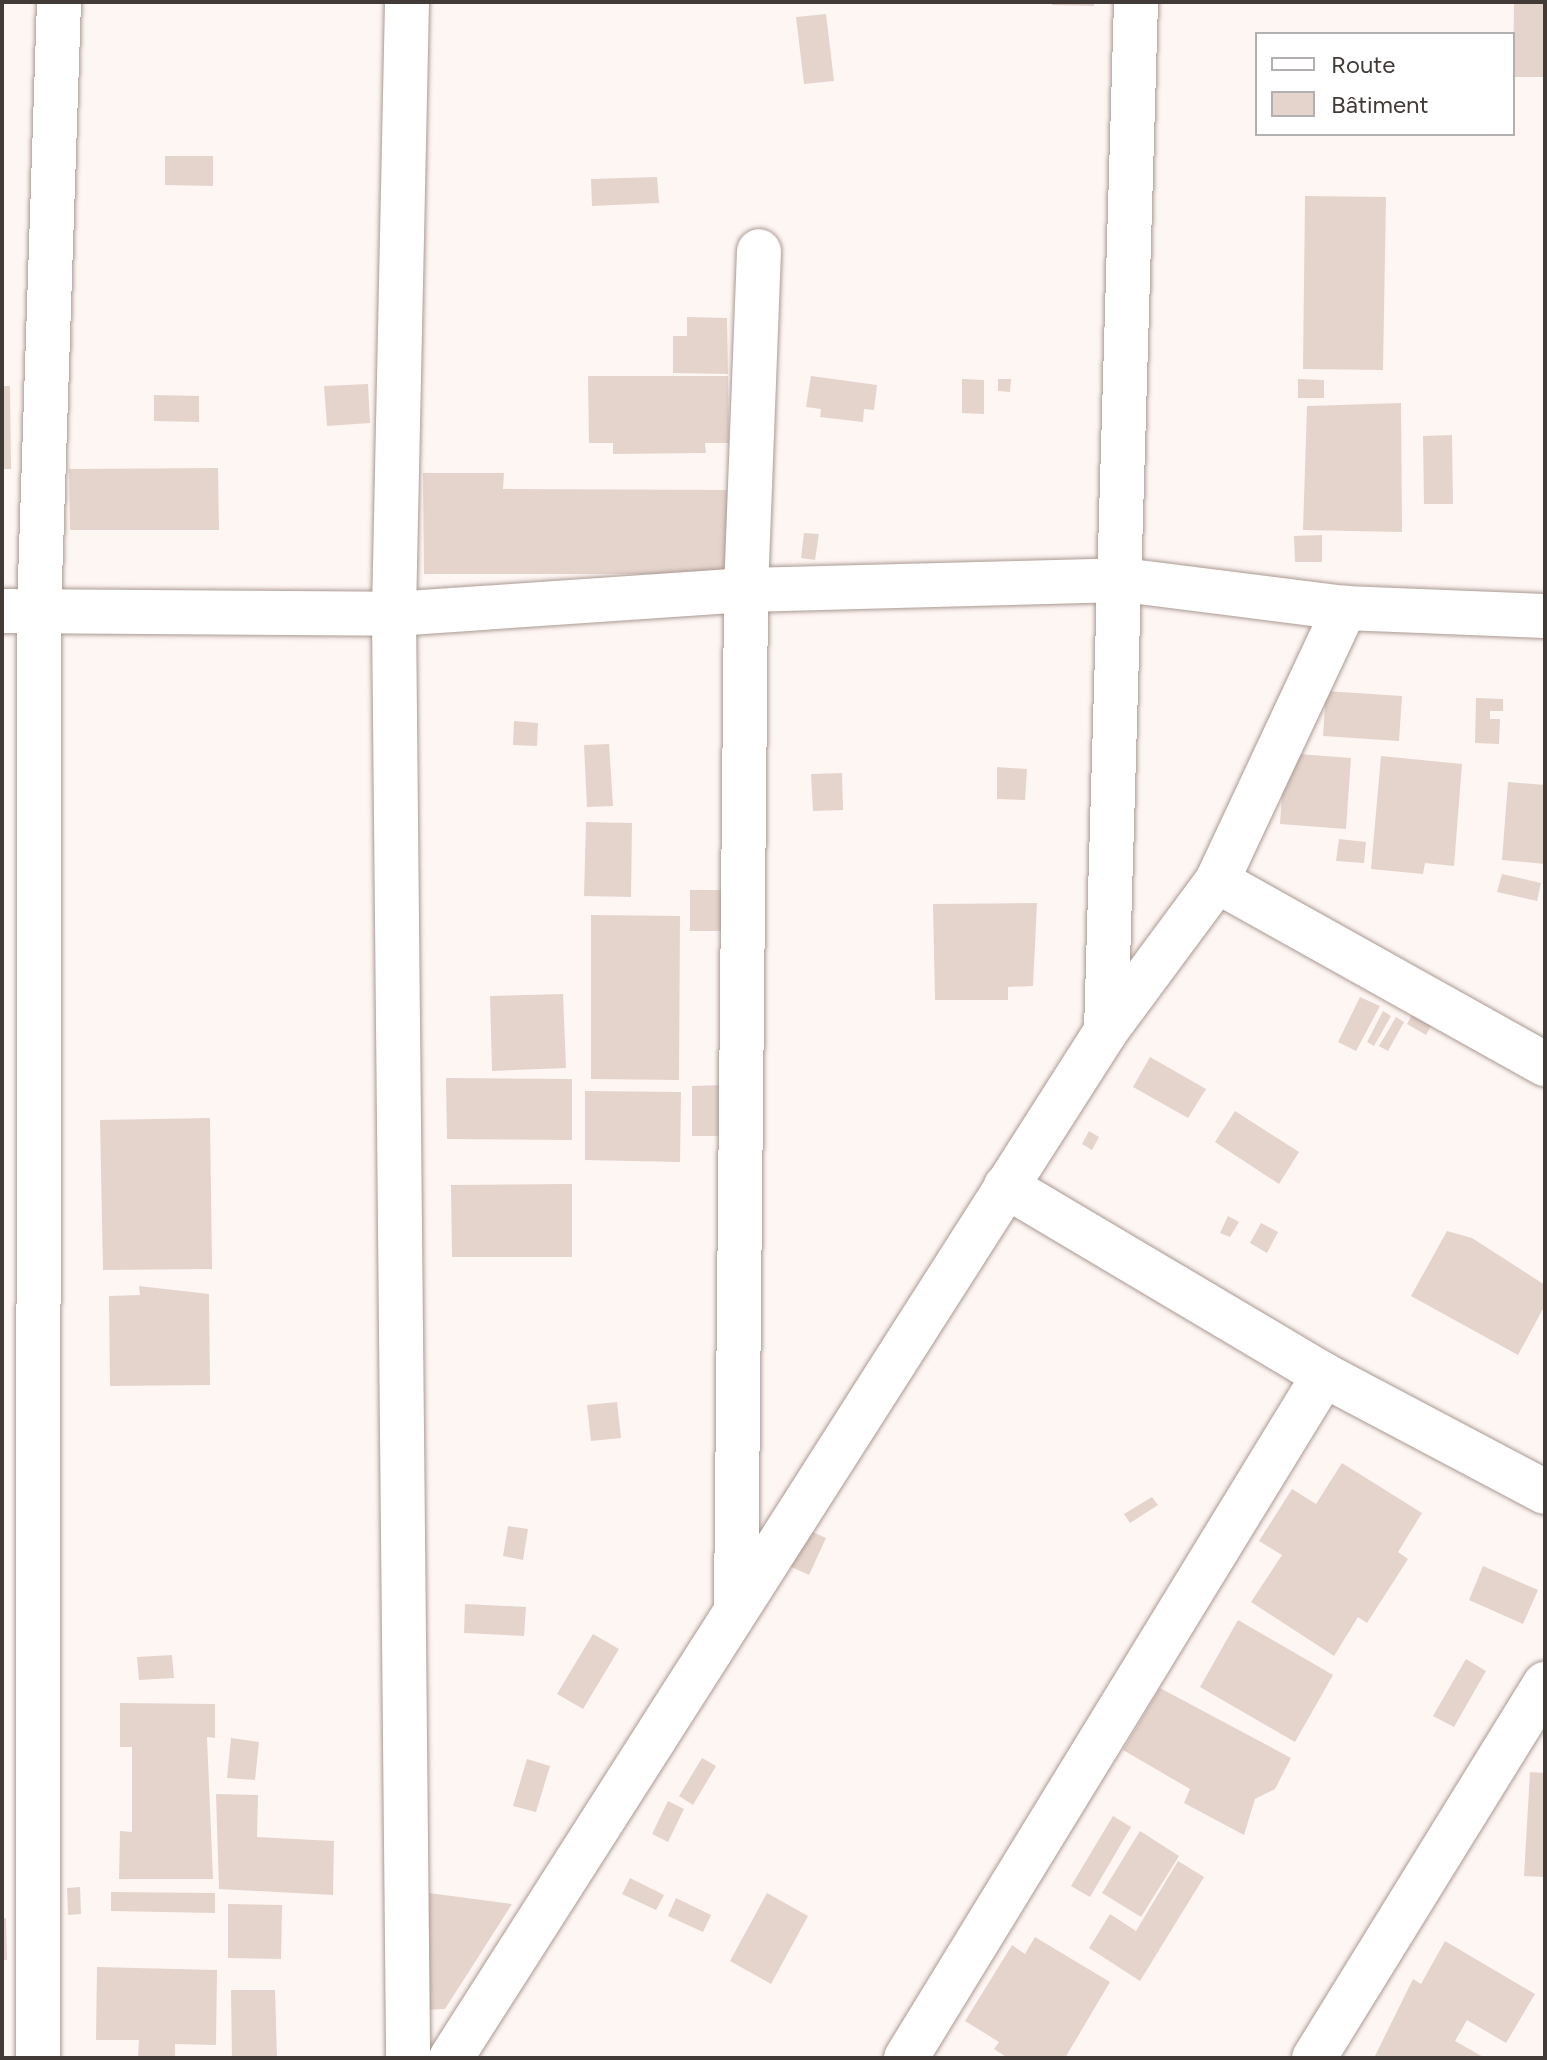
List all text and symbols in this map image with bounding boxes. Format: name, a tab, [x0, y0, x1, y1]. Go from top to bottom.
legend	[1255, 32, 1515, 136]
text: Route	[1331, 50, 1395, 79]
text: Bâtiment	[1331, 90, 1429, 119]

